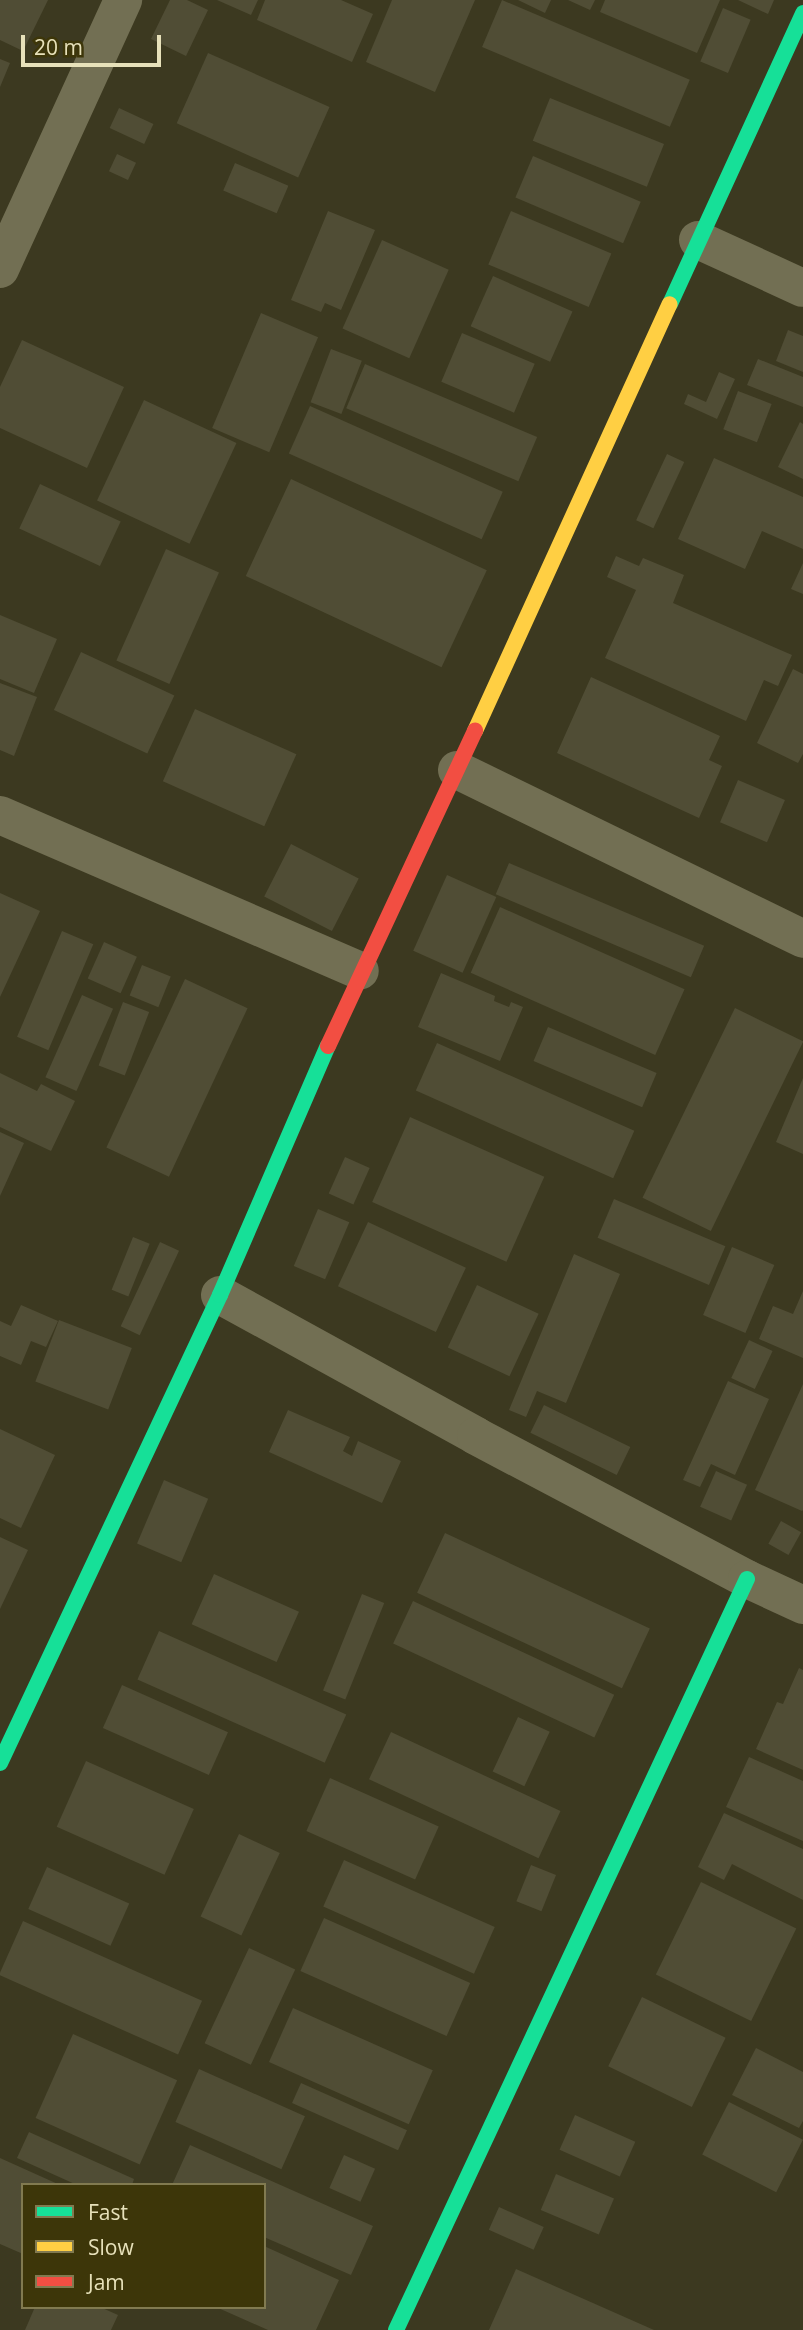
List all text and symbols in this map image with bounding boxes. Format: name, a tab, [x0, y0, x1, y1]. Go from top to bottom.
scale bar	[24, 21, 164, 65]
text: 20 m	[34, 33, 83, 61]
legend	[21, 2183, 266, 2309]
text: Fast	[88, 2198, 128, 2226]
text: Slow	[88, 2233, 134, 2261]
text: Jam	[88, 2268, 125, 2296]

